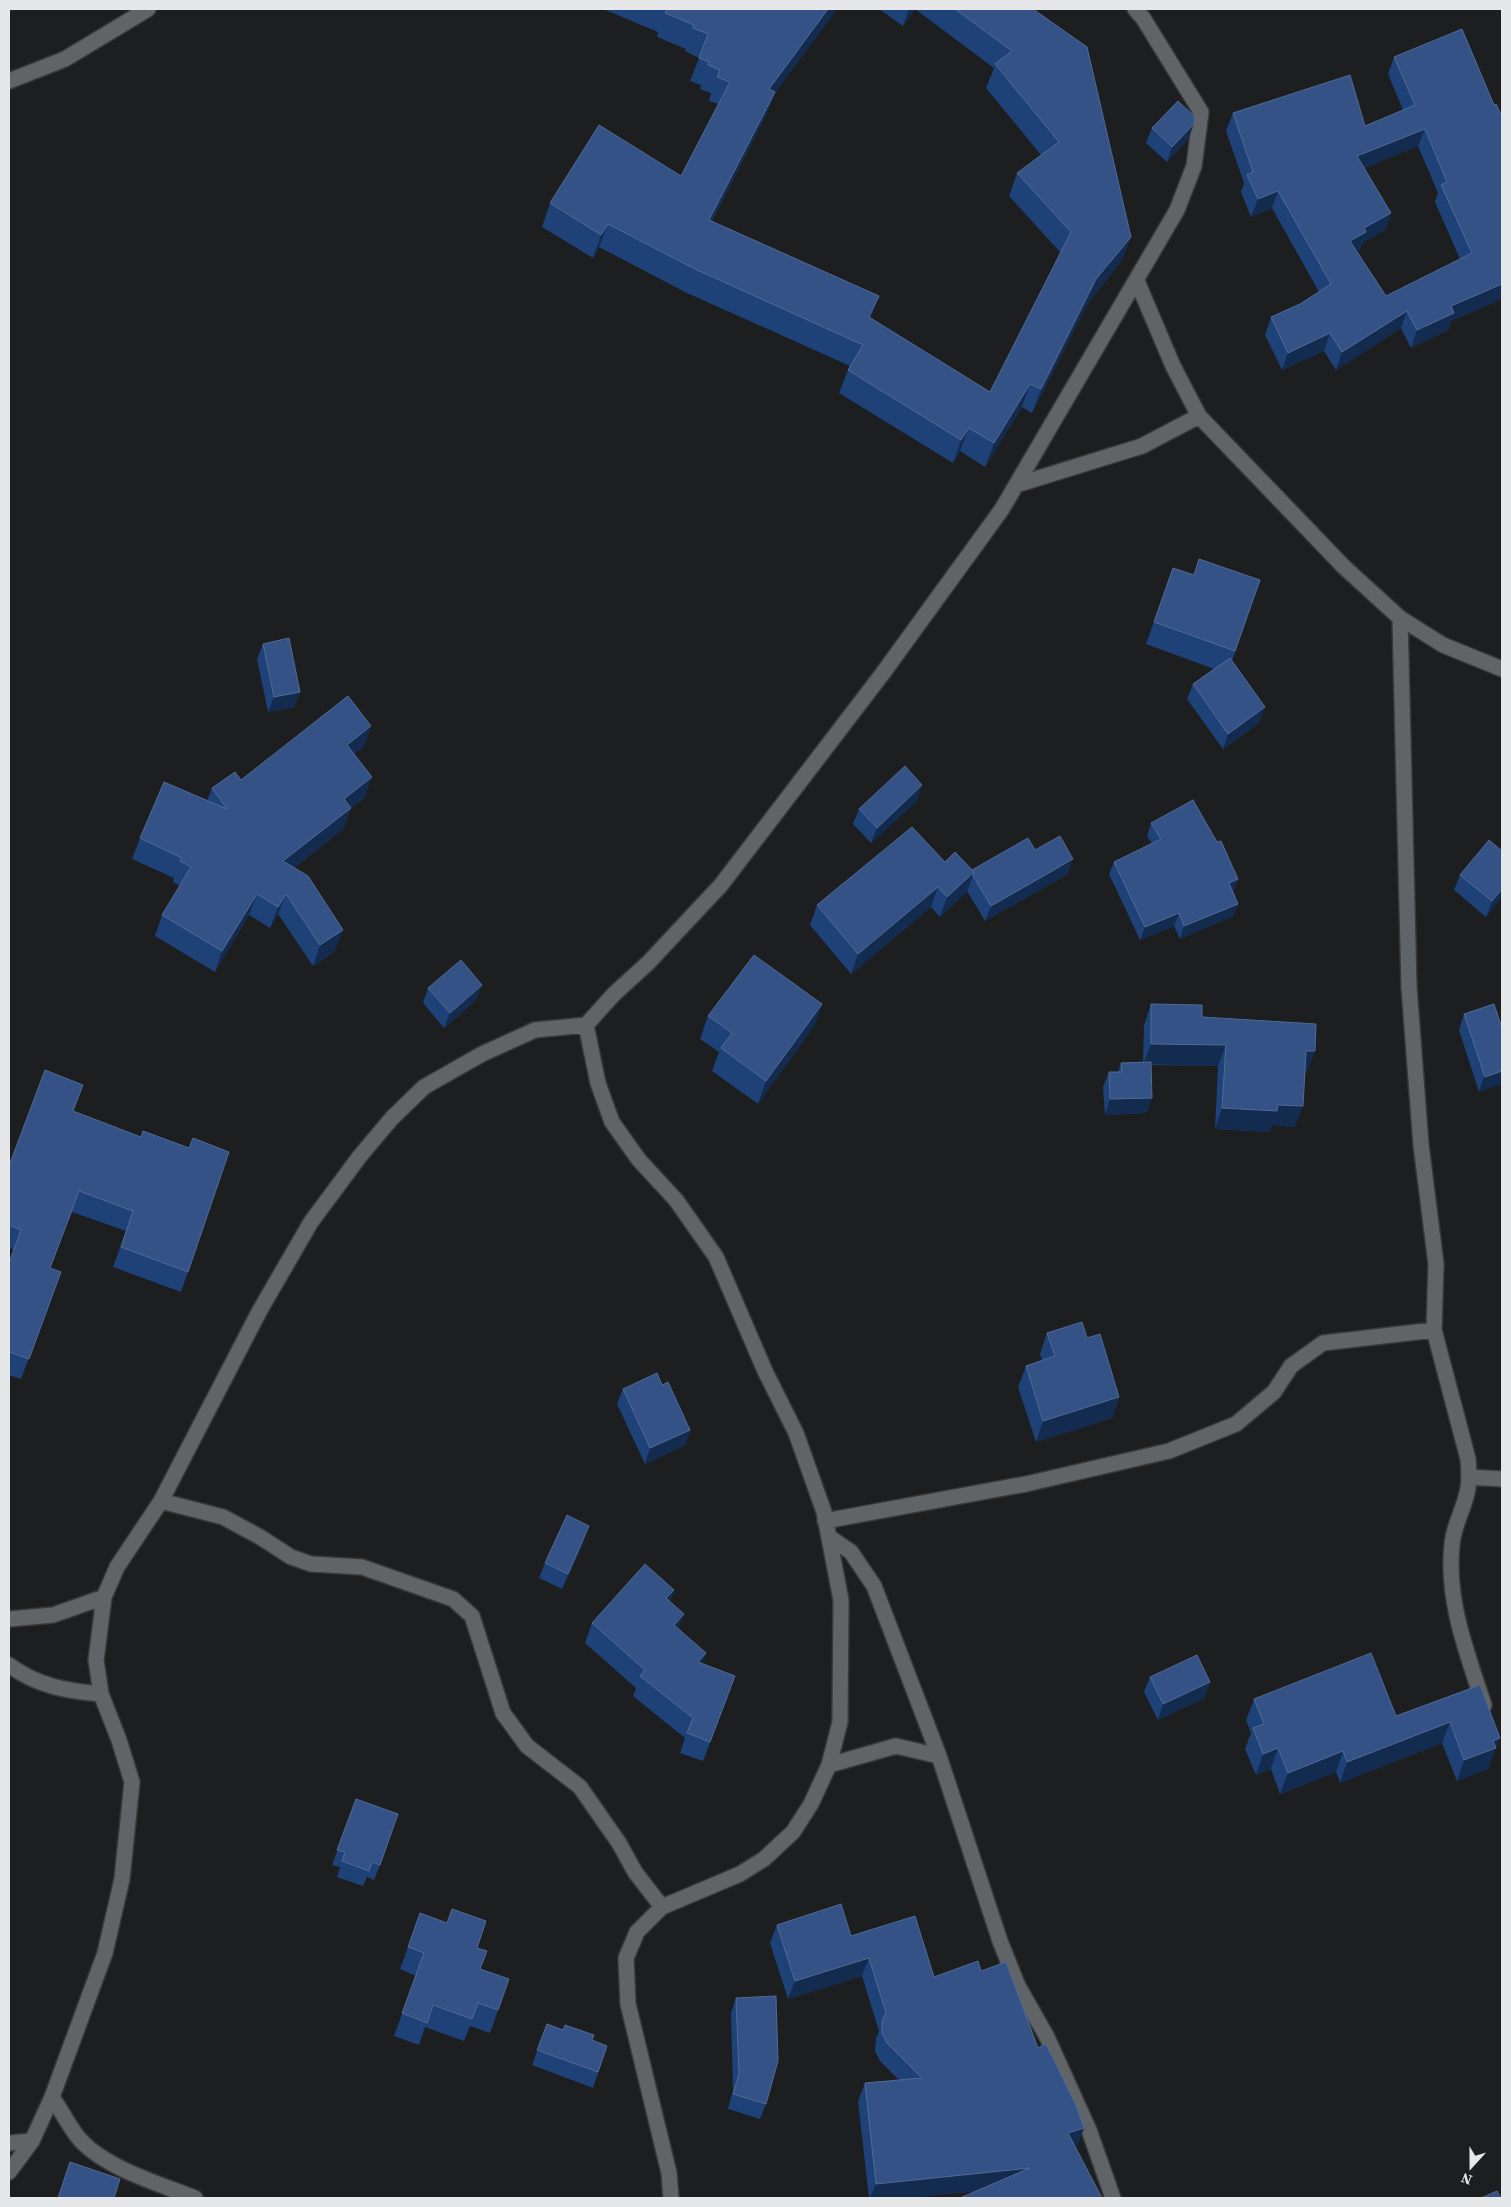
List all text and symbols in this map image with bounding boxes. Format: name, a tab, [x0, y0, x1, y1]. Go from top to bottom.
north arrow	[1446, 2142, 1496, 2192]
text: N	[1458, 2168, 1475, 2190]

